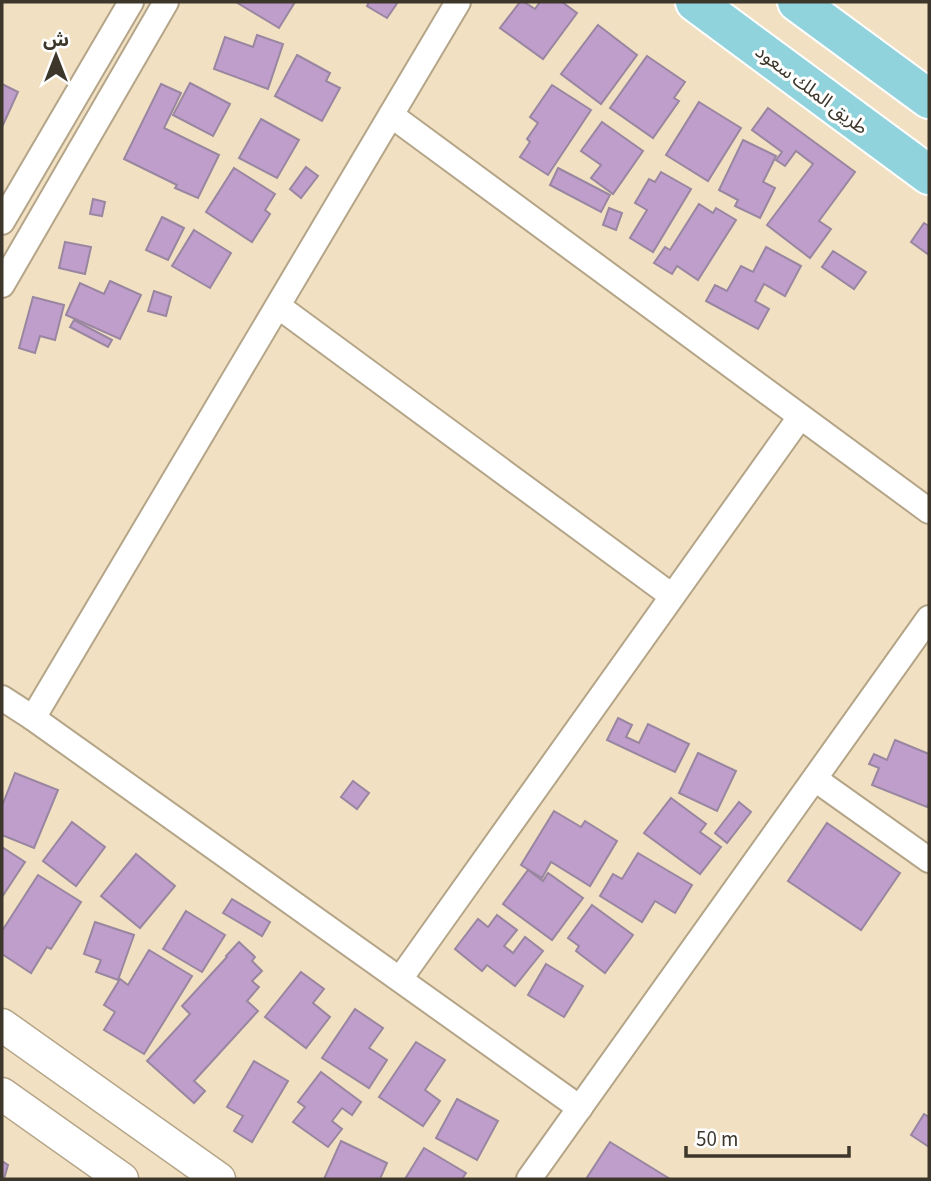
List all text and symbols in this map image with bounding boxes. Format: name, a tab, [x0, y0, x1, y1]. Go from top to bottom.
north arrow	[21, 21, 91, 91]
text: ش	[43, 27, 69, 54]
street label: طريق الملك سعود	[749, 39, 873, 142]
scale bar	[686, 1114, 849, 1158]
text: 50 m	[696, 1124, 738, 1154]

